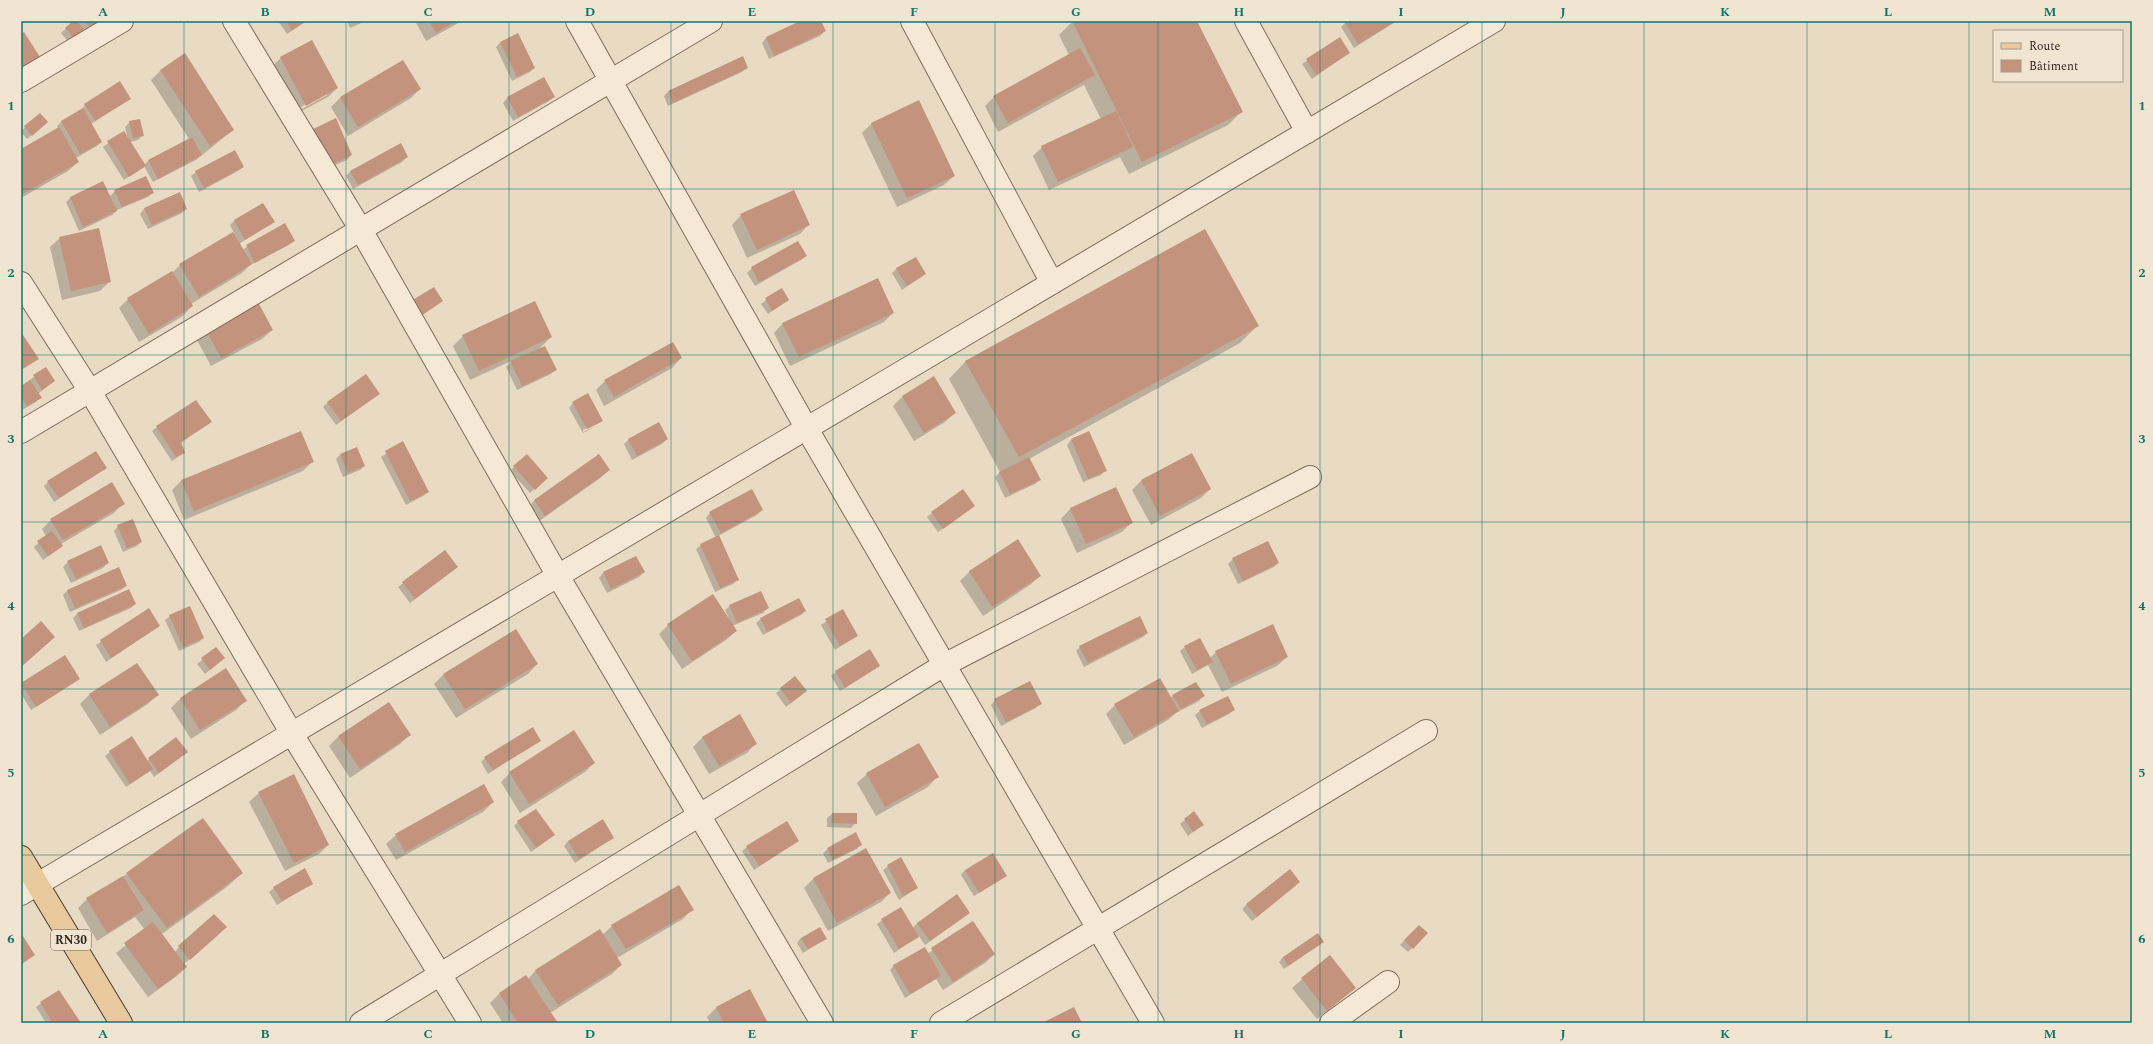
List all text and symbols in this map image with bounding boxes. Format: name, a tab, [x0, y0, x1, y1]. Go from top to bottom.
text: A	[98, 2, 108, 22]
text: B	[260, 2, 270, 22]
text: C	[423, 2, 433, 22]
text: D	[585, 2, 595, 22]
text: E	[748, 2, 757, 22]
text: F	[910, 2, 918, 22]
text: G	[1071, 2, 1081, 22]
text: H	[1234, 2, 1245, 22]
text: I	[1398, 2, 1404, 22]
text: J	[1560, 2, 1566, 22]
text: K	[1720, 2, 1730, 22]
text: L	[1884, 2, 1892, 22]
text: M	[2044, 2, 2057, 22]
legend	[1993, 30, 2123, 82]
text: Route	[2029, 37, 2060, 56]
text: Bâtiment	[2029, 57, 2078, 76]
text: 1	[7, 96, 15, 116]
text: 1	[2138, 96, 2146, 116]
text: 2	[7, 263, 15, 283]
text: 2	[2138, 263, 2146, 283]
text: 3	[7, 429, 15, 449]
text: 3	[2138, 429, 2146, 449]
text: 4	[7, 596, 15, 616]
text: 4	[2138, 596, 2146, 616]
text: 5	[7, 763, 15, 783]
text: 5	[2138, 763, 2146, 783]
text: 6	[7, 929, 15, 949]
text: 6	[2138, 929, 2146, 949]
road number: RN30	[51, 930, 91, 950]
text: A	[98, 1024, 108, 1044]
text: B	[260, 1024, 270, 1044]
text: C	[423, 1024, 433, 1044]
text: D	[585, 1024, 595, 1044]
text: E	[748, 1024, 757, 1044]
text: F	[910, 1024, 918, 1044]
text: G	[1071, 1024, 1081, 1044]
text: H	[1234, 1024, 1245, 1044]
text: I	[1398, 1024, 1404, 1044]
text: J	[1560, 1024, 1566, 1044]
text: K	[1720, 1024, 1730, 1044]
text: L	[1884, 1024, 1892, 1044]
text: M	[2044, 1024, 2057, 1044]

